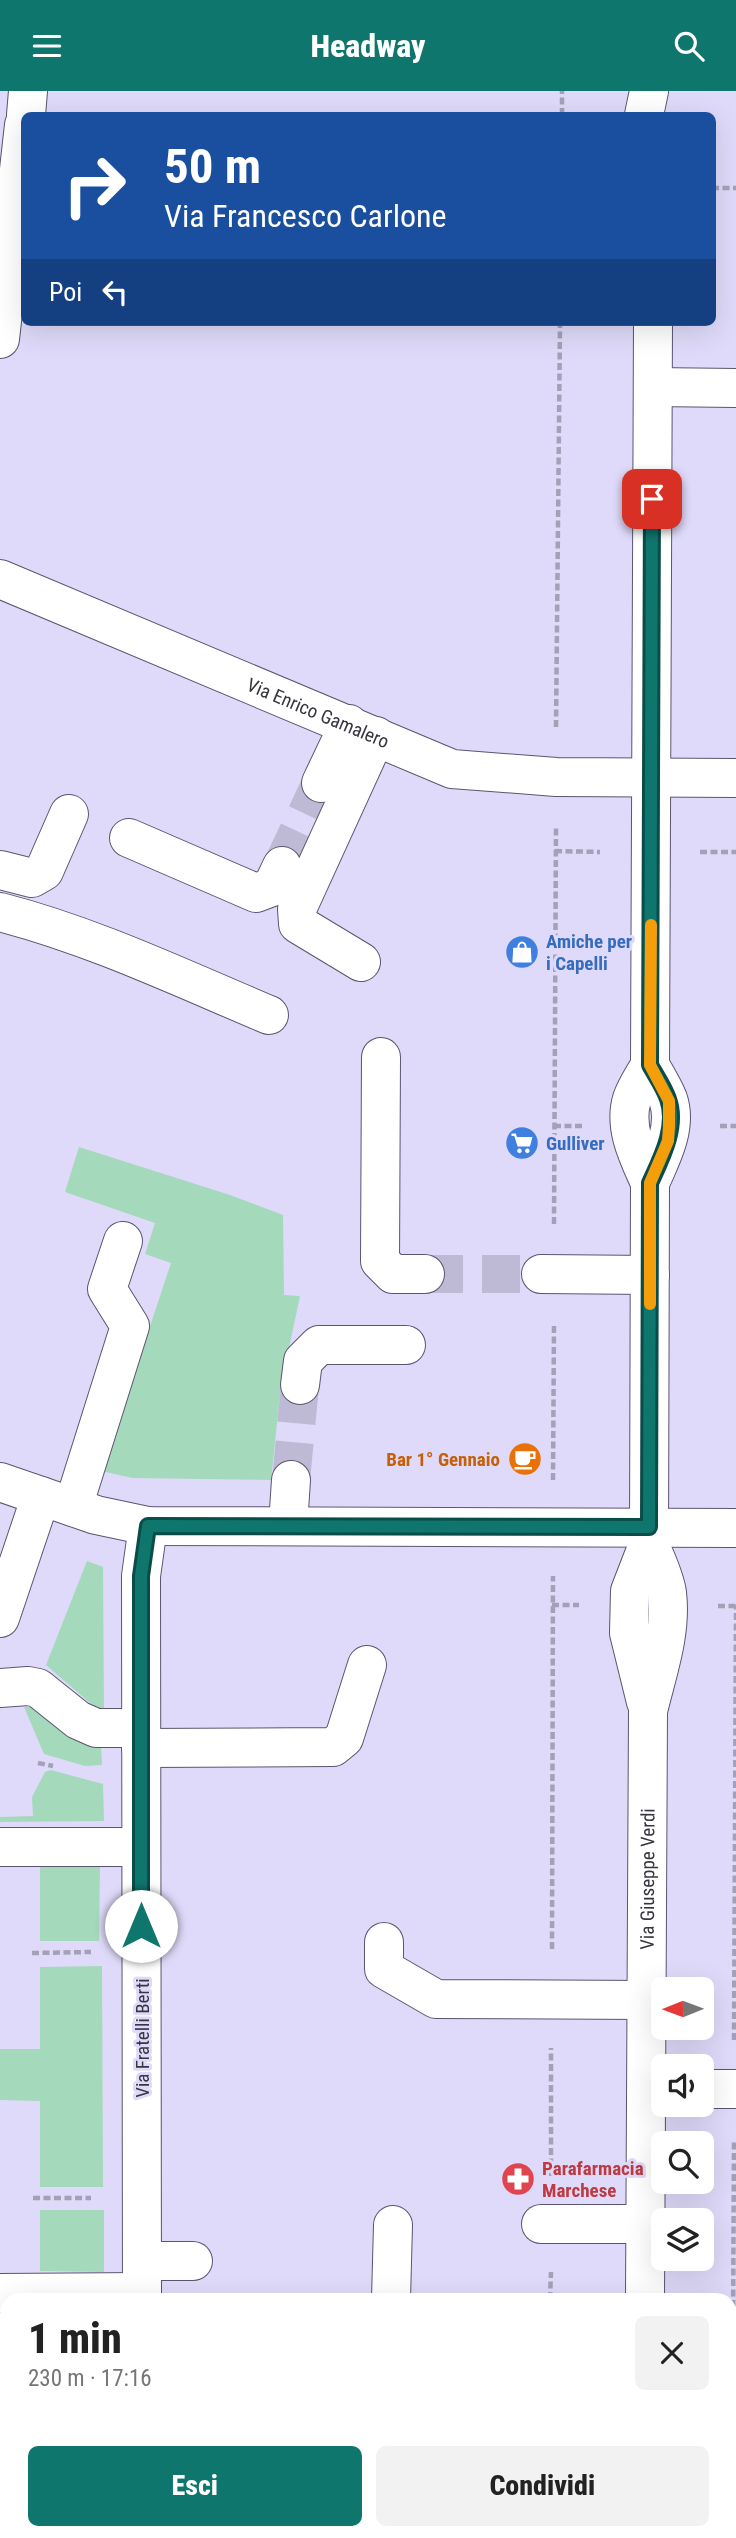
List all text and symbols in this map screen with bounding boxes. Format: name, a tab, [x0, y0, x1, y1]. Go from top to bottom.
icon: menu	[28, 27, 66, 65]
text: Headway	[310, 27, 426, 65]
icon: search	[670, 27, 708, 65]
text: 50 m	[164, 138, 261, 195]
icon: right	[49, 140, 140, 231]
text: Via Francesco Carlone	[164, 197, 447, 235]
icon: left	[96, 273, 134, 311]
text: Poi	[49, 277, 82, 307]
pin	[622, 469, 682, 529]
icon: arrive	[633, 480, 671, 518]
street label: Via Enrico Gamalero	[243, 673, 393, 753]
place label: Amiche per i Capelli	[546, 930, 632, 975]
shop icon: Amiche per i Capelli	[503, 933, 541, 971]
supermarket icon: Gulliver	[503, 1124, 541, 1162]
place label: Gulliver	[546, 1132, 605, 1155]
cafe icon: Bar 1° Gennaio	[506, 1440, 544, 1478]
place label: Bar 1° Gennaio	[386, 1448, 500, 1471]
street label: Via Giuseppe Verdi	[635, 1808, 659, 1950]
position arrow	[104, 1889, 178, 1963]
north arrow	[651, 1977, 714, 2041]
map controls	[651, 1977, 714, 2271]
street label: Via Fratelli Berti	[131, 1978, 154, 2098]
button: sound	[651, 2054, 714, 2117]
button: search	[651, 2131, 714, 2194]
place label: Parafarmacia Marchese	[542, 2157, 644, 2202]
pharmacy icon: Parafarmacia Marchese	[499, 2160, 537, 2198]
button: layers	[651, 2208, 714, 2271]
text: 1 min	[28, 2314, 122, 2363]
button: close	[635, 2316, 709, 2390]
text: 230 m · 17:16	[28, 2365, 152, 2392]
button: Esci	[28, 2446, 362, 2526]
button: Condividi	[376, 2446, 709, 2526]

